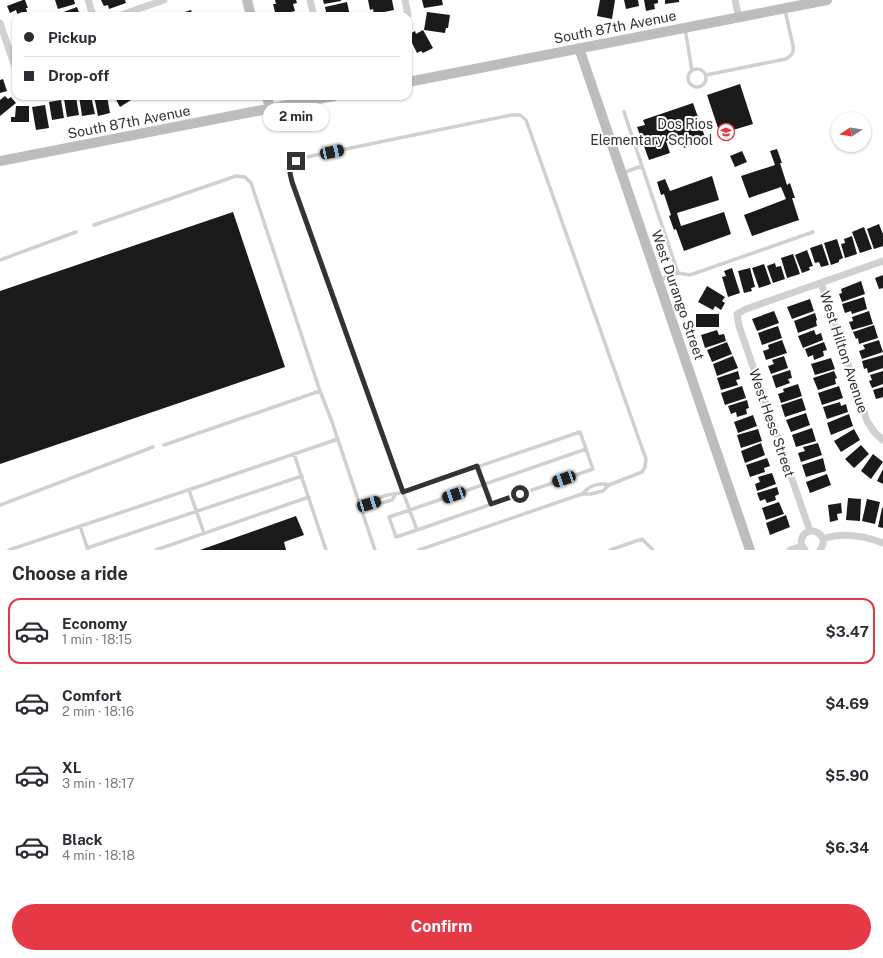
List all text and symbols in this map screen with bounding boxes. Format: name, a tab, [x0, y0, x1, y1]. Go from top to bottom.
street label: South 87th Avenue	[552, 7, 678, 47]
text: Pickup	[48, 29, 97, 46]
text: Drop-off	[48, 67, 109, 84]
street label: South 87th Avenue	[66, 102, 192, 142]
callout: 2 min	[263, 103, 329, 131]
text: 2 min	[279, 109, 313, 124]
north arrow	[831, 112, 871, 152]
map controls	[831, 112, 871, 152]
place label: Dos Rios Elementary School	[590, 116, 713, 148]
school or university icon: Dos Rios Elementary School	[716, 122, 736, 142]
car	[319, 144, 345, 160]
route end	[287, 152, 305, 170]
street label: West Durango Street	[648, 228, 708, 362]
street label: West Hilton Avenue	[817, 289, 871, 415]
street label: West Hess Street	[746, 367, 798, 479]
car	[551, 469, 577, 489]
car	[441, 485, 467, 505]
route start	[511, 485, 529, 503]
car	[356, 495, 382, 513]
text: Choose a ride	[12, 563, 128, 584]
icon: car	[14, 613, 50, 649]
text: Economy	[62, 615, 127, 632]
text: $3.47	[826, 623, 869, 640]
text: 1 min · 18:15	[62, 632, 132, 647]
icon: car	[14, 685, 50, 721]
text: Comfort	[62, 687, 122, 704]
text: $4.69	[825, 695, 869, 712]
text: 2 min · 18:16	[62, 704, 134, 719]
icon: car	[14, 757, 50, 793]
text: XL	[62, 759, 81, 776]
text: $5.90	[825, 767, 869, 784]
text: 3 min · 18:17	[62, 776, 134, 791]
icon: car	[14, 829, 50, 865]
text: Black	[62, 831, 102, 848]
text: $6.34	[825, 839, 869, 856]
text: 4 min · 18:18	[62, 848, 135, 863]
button: Confirm	[12, 904, 871, 950]

